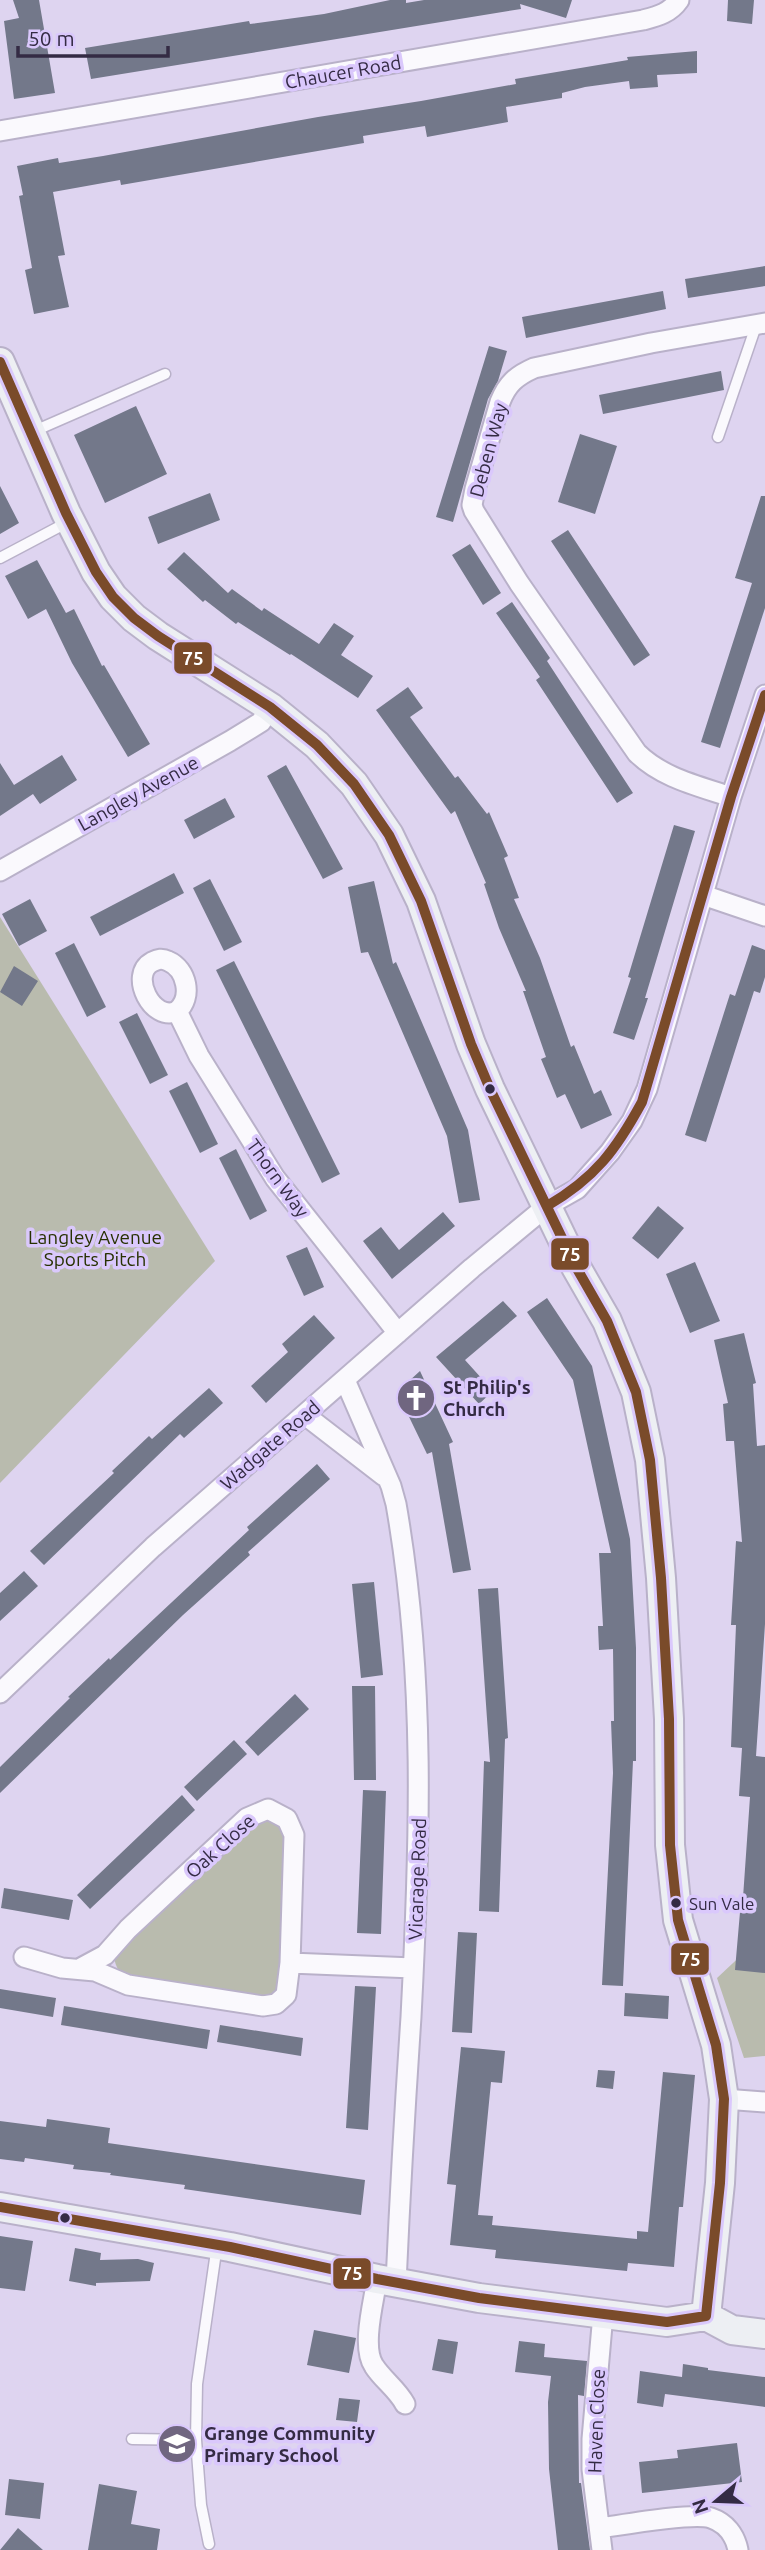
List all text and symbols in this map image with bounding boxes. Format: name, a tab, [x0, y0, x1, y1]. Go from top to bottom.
scale bar	[18, 14, 168, 58]
text: 50 m	[28, 26, 75, 50]
street label: Chaucer Road	[283, 51, 403, 93]
street label: Deben Way	[465, 400, 511, 500]
line badge: 75	[173, 641, 213, 675]
text: 75	[182, 647, 204, 669]
street label: Langley Avenue	[74, 751, 202, 835]
unlabelled marker	[483, 1082, 497, 1096]
street label: Thorn Way	[242, 1135, 314, 1221]
park label: Langley Avenue Sports Pitch	[28, 1226, 162, 1270]
line badge: 75	[550, 1237, 590, 1271]
text: 75	[559, 1243, 581, 1265]
place label: St Philip's Church	[443, 1376, 531, 1420]
church icon: St Philip's Church	[395, 1377, 437, 1419]
street label: Wadgate Road	[216, 1396, 324, 1494]
street label: Oak Close	[181, 1809, 259, 1883]
street label: Vicarage Road	[404, 1817, 430, 1941]
place label: Sun Vale	[689, 1894, 754, 1913]
marker: Sun Vale	[669, 1896, 683, 1910]
line badge: 75	[670, 1942, 710, 1976]
text: 75	[679, 1948, 701, 1970]
unlabelled marker	[58, 2211, 72, 2225]
line badge: 75	[332, 2257, 372, 2290]
text: 75	[341, 2262, 363, 2284]
street label: Haven Close	[583, 2368, 609, 2474]
place label: Grange Community Primary School	[204, 2422, 375, 2466]
school or university icon: Grange Community Primary School	[156, 2423, 198, 2465]
north arrow	[681, 2466, 751, 2536]
text: N	[687, 2496, 713, 2517]

